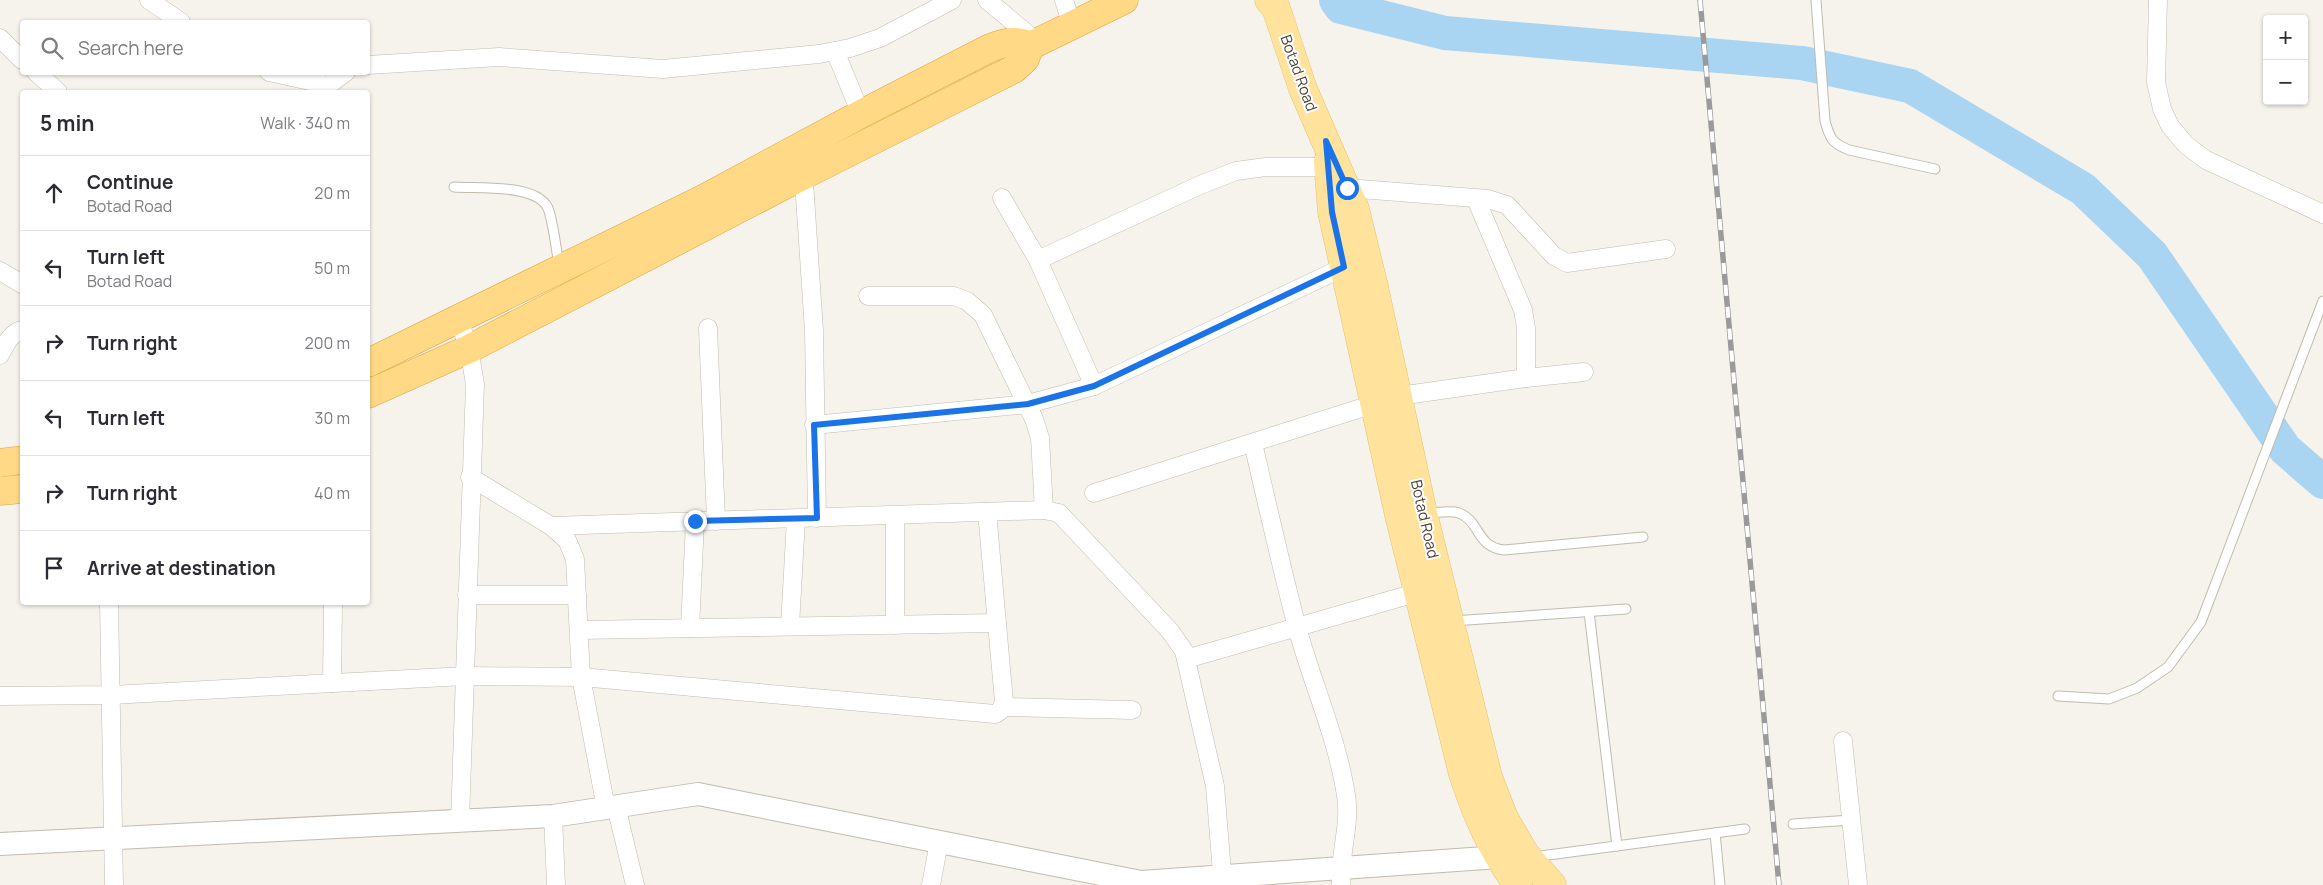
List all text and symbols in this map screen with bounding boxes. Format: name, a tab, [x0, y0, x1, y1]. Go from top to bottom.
map controls	[2263, 15, 2308, 105]
button: +	[2263, 15, 2308, 60]
search box	[20, 20, 370, 75]
street label: Botad Road	[1275, 32, 1323, 114]
icon: search	[38, 34, 66, 62]
text: Search here	[78, 35, 184, 61]
button: −	[2263, 60, 2308, 105]
text: 5 min	[40, 109, 94, 137]
text: Walk · 340 m	[260, 112, 350, 134]
text: Continue	[87, 169, 173, 195]
route start	[1336, 177, 1359, 200]
icon: ahead	[40, 179, 68, 207]
text: 20 m	[314, 182, 350, 204]
text: Botad Road	[87, 195, 172, 217]
text: Turn left	[87, 244, 165, 270]
icon: left	[40, 254, 68, 282]
text: 50 m	[314, 257, 350, 279]
text: Botad Road	[87, 270, 172, 292]
icon: right	[40, 329, 68, 357]
text: Turn right	[87, 330, 177, 356]
text: 200 m	[305, 332, 350, 354]
icon: left	[40, 404, 68, 432]
text: Turn left	[87, 405, 165, 431]
text: 30 m	[315, 407, 350, 429]
street label: Botad Road	[1406, 478, 1444, 560]
icon: right	[40, 479, 68, 507]
text: Turn right	[87, 480, 177, 506]
text: 40 m	[314, 482, 350, 504]
route end	[684, 510, 707, 533]
icon: arrive	[40, 554, 68, 582]
text: Arrive at destination	[87, 555, 276, 581]

